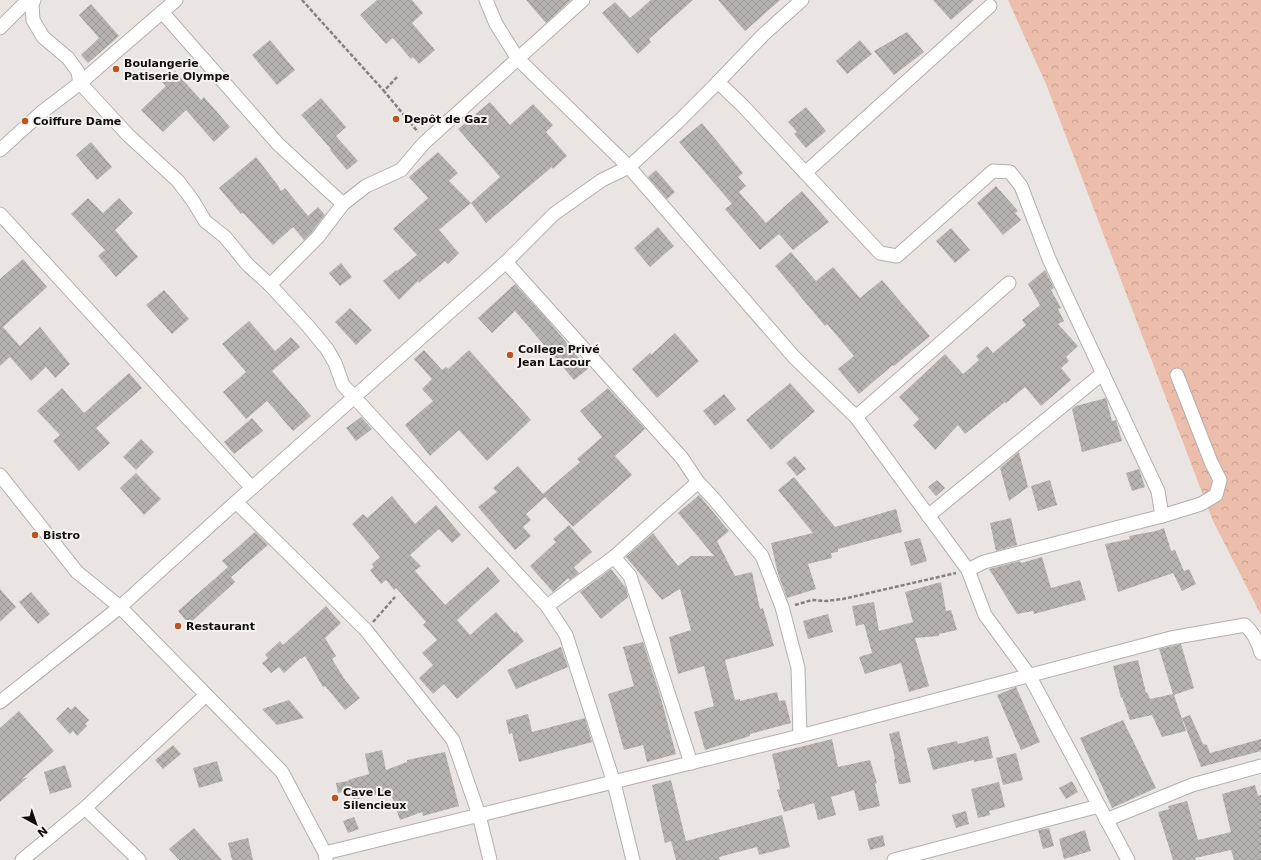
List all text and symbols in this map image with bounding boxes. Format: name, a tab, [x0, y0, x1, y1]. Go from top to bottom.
place label: Boulangerie Patiserie Olympe	[124, 57, 230, 83]
marker: Boulangerie Patiserie Olympe	[111, 64, 121, 74]
place label: Depôt de Gaz	[404, 113, 487, 126]
marker: Depôt de Gaz	[391, 114, 401, 124]
place label: Coiffure Dame	[33, 115, 121, 128]
marker: Coiffure Dame	[20, 116, 30, 126]
place label: College Privé Jean Lacour	[517, 343, 600, 369]
marker: College Privé Jean Lacour	[505, 350, 515, 360]
place label: Bistro	[43, 529, 80, 542]
marker: Bistro	[30, 530, 40, 540]
place label: Restaurant	[186, 620, 255, 633]
marker: Restaurant	[173, 621, 183, 631]
place label: Cave Le Silencieux	[343, 786, 406, 812]
marker: Cave Le Silencieux	[330, 793, 340, 803]
north arrow	[16, 804, 56, 844]
text: N	[34, 823, 50, 839]

